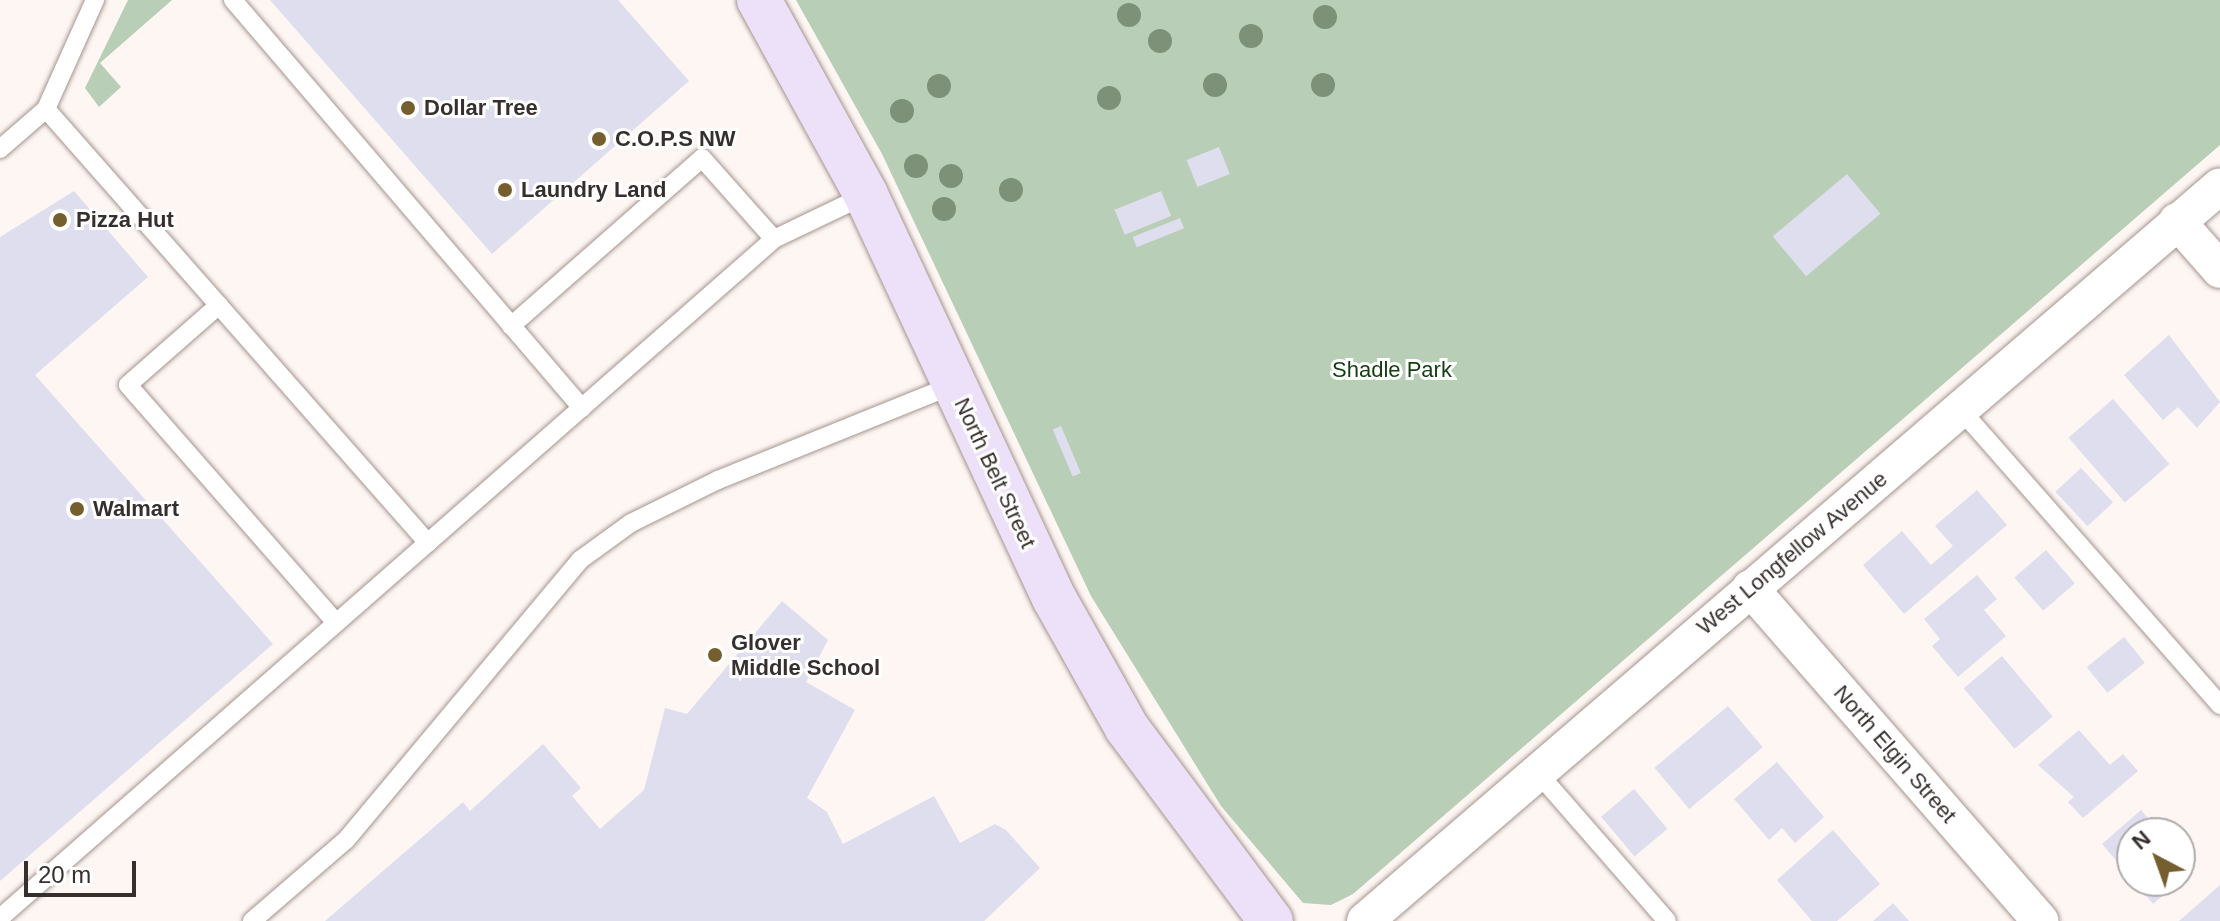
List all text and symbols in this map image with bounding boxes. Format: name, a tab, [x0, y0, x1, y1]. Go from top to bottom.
place label: Dollar Tree	[424, 95, 538, 121]
marker: Dollar Tree	[399, 99, 417, 117]
place label: C.O.P.S NW	[615, 126, 736, 152]
marker: C.O.P.S NW	[590, 130, 608, 148]
place label: Laundry Land	[521, 177, 666, 203]
marker: Laundry Land	[496, 181, 514, 199]
place label: Pizza Hut	[76, 207, 174, 233]
marker: Pizza Hut	[51, 211, 69, 229]
park label: Shadle Park	[1332, 357, 1452, 383]
street label: North Belt Street	[949, 394, 1041, 552]
street label: West Longfellow Avenue	[1691, 465, 1893, 641]
place label: Walmart	[93, 496, 179, 522]
marker: Walmart	[68, 500, 86, 518]
place label: Glover Middle School	[731, 629, 880, 680]
marker: Glover Middle School	[706, 646, 724, 664]
street label: North Elgin Street	[1828, 680, 1962, 828]
north arrow	[2116, 817, 2196, 897]
text: N	[2127, 825, 2155, 855]
scale bar	[28, 845, 140, 895]
text: 20 m	[38, 861, 91, 888]

